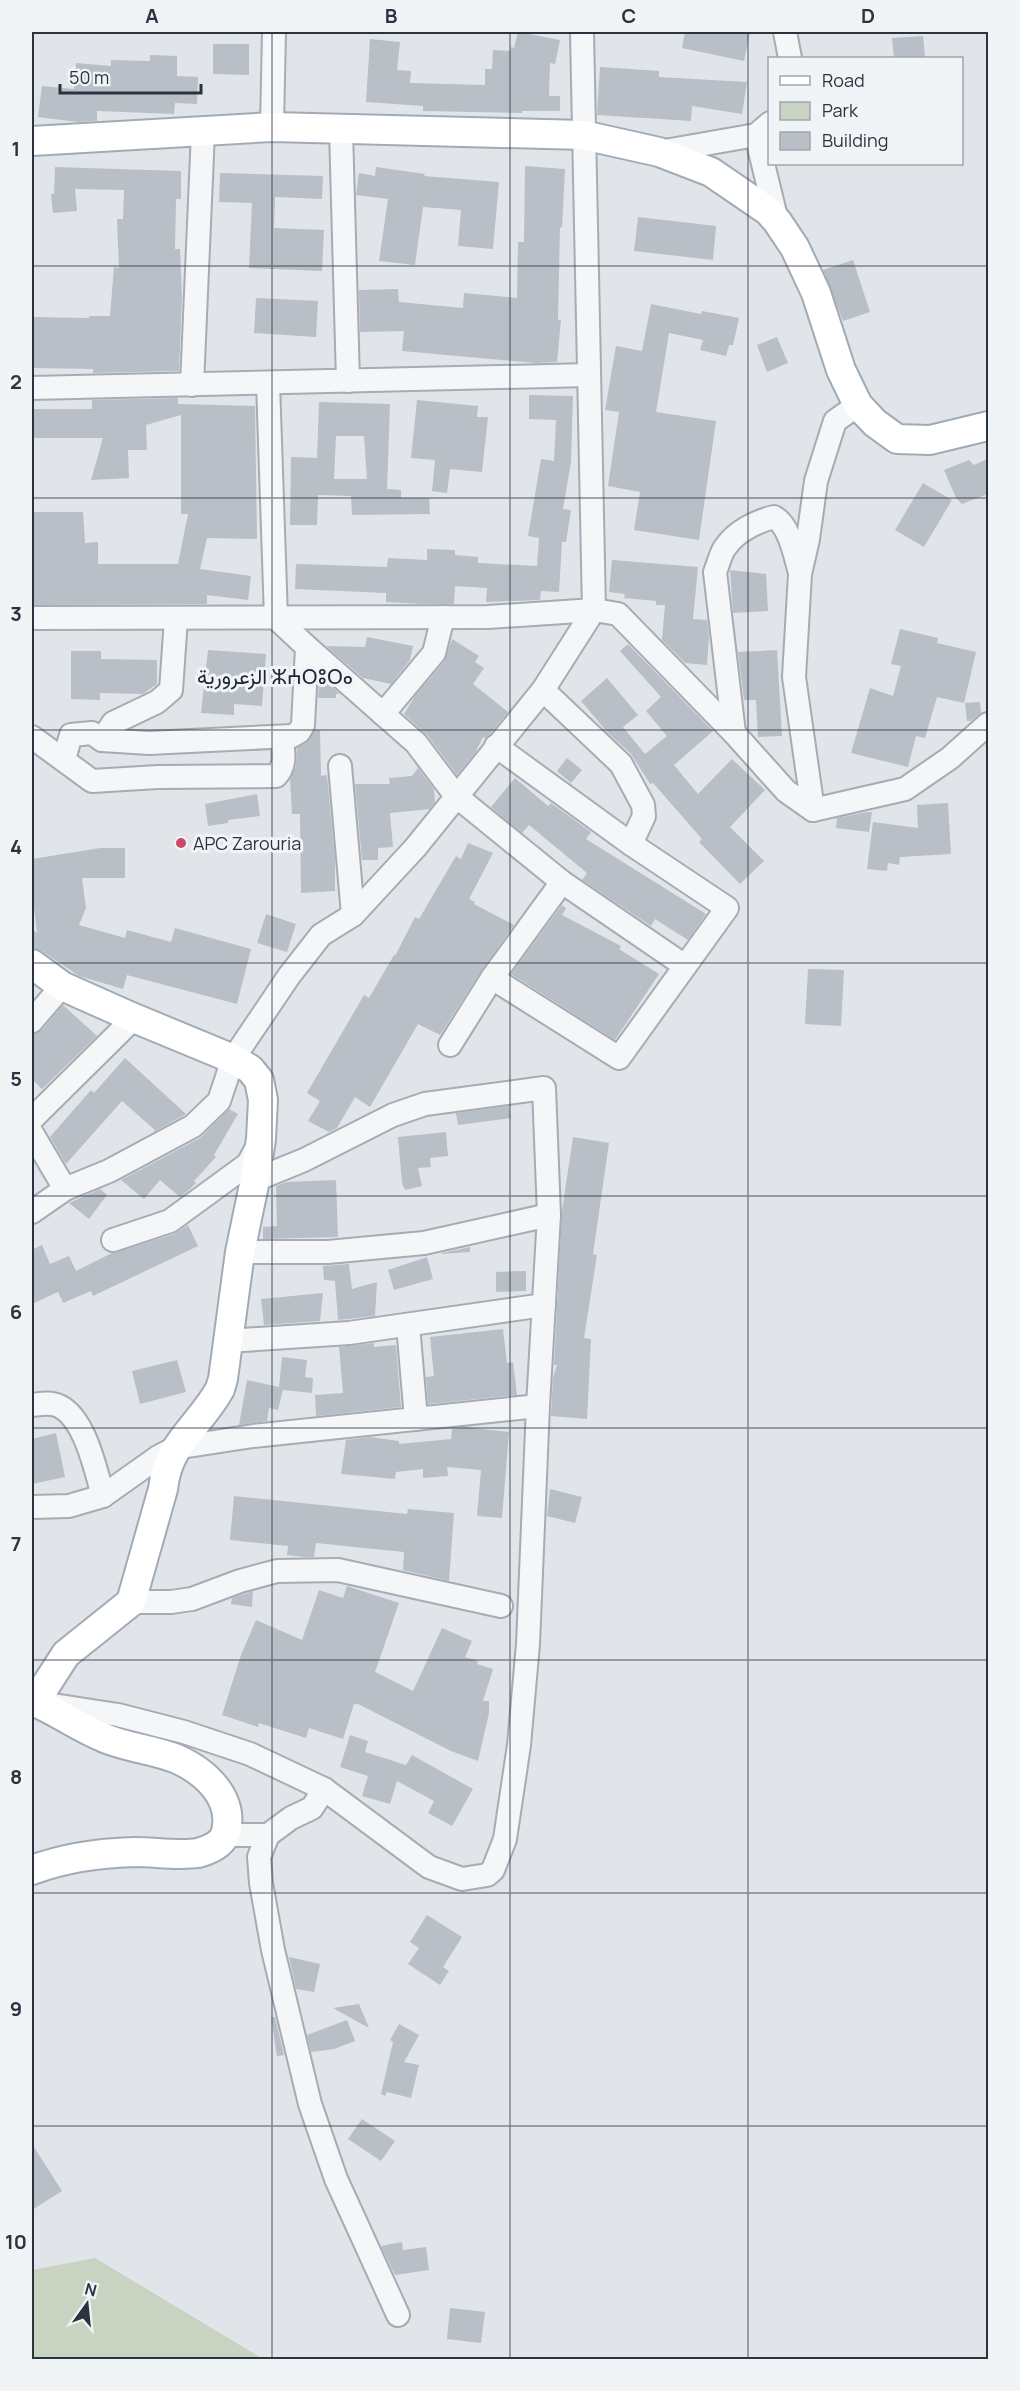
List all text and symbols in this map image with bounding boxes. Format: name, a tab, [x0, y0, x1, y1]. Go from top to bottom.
text: A	[145, 2, 159, 29]
text: B	[385, 2, 398, 29]
text: C	[622, 2, 636, 29]
text: D	[861, 2, 875, 29]
scale bar	[60, 57, 201, 95]
legend	[768, 57, 963, 165]
text: 50 m	[69, 65, 109, 89]
text: Road	[822, 68, 865, 92]
text: Park	[822, 98, 859, 122]
text: Building	[822, 128, 888, 152]
text: 1	[12, 135, 20, 162]
text: 2	[10, 368, 22, 395]
text: 3	[10, 600, 22, 627]
district label: الزعرورية ⵣⵄⵔⵓⵔⴰ	[197, 662, 353, 690]
place label: APC Zarouria	[193, 831, 301, 855]
text: 4	[10, 833, 22, 860]
marker: APC Zarouria	[174, 836, 188, 850]
text: 5	[10, 1065, 22, 1092]
text: 6	[10, 1298, 22, 1325]
text: 7	[11, 1530, 21, 1557]
text: 8	[10, 1763, 22, 1790]
text: 9	[10, 1995, 22, 2022]
text: 10	[5, 2228, 27, 2255]
north arrow	[57, 2274, 117, 2334]
text: N	[82, 2277, 99, 2302]

